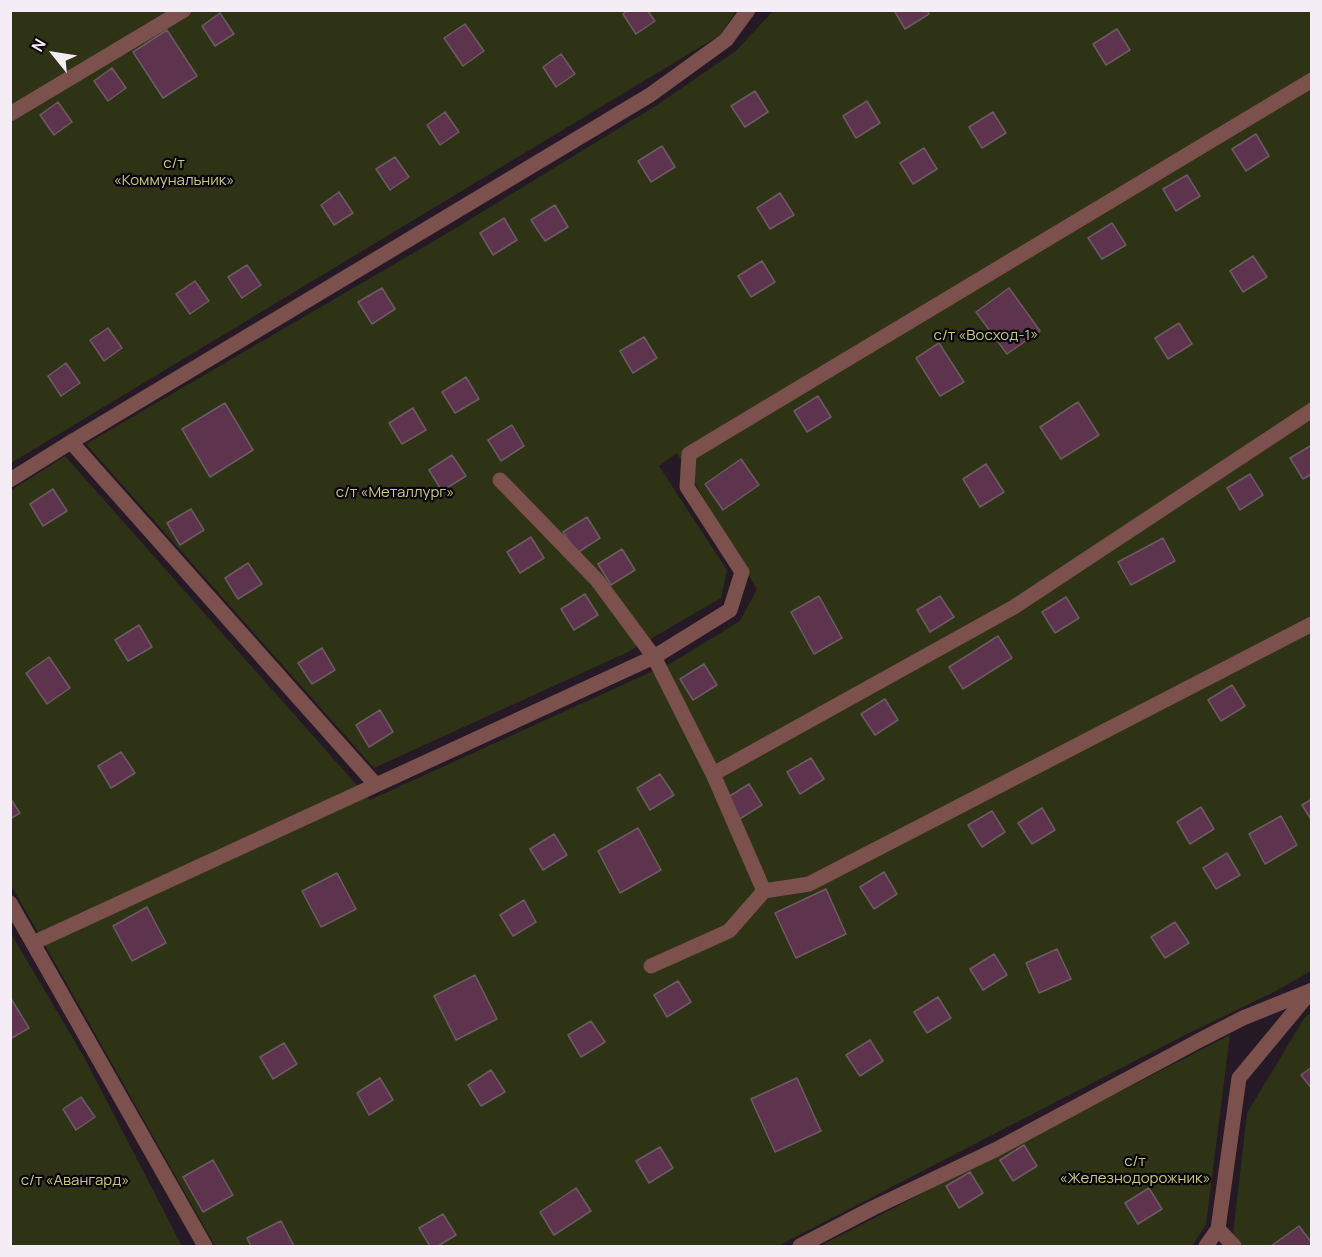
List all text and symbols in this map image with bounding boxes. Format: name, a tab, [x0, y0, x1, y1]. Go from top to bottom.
north arrow	[24, 24, 84, 84]
text: N	[26, 35, 51, 55]
park label: с/т «Коммунальник»	[114, 155, 234, 190]
park label: с/т «Восход-1»	[934, 327, 1038, 345]
park label: с/т «Металлург»	[336, 484, 454, 502]
park label: с/т «Железнодорожник»	[1060, 1153, 1210, 1188]
park label: с/т «Авангард»	[21, 1172, 129, 1190]

